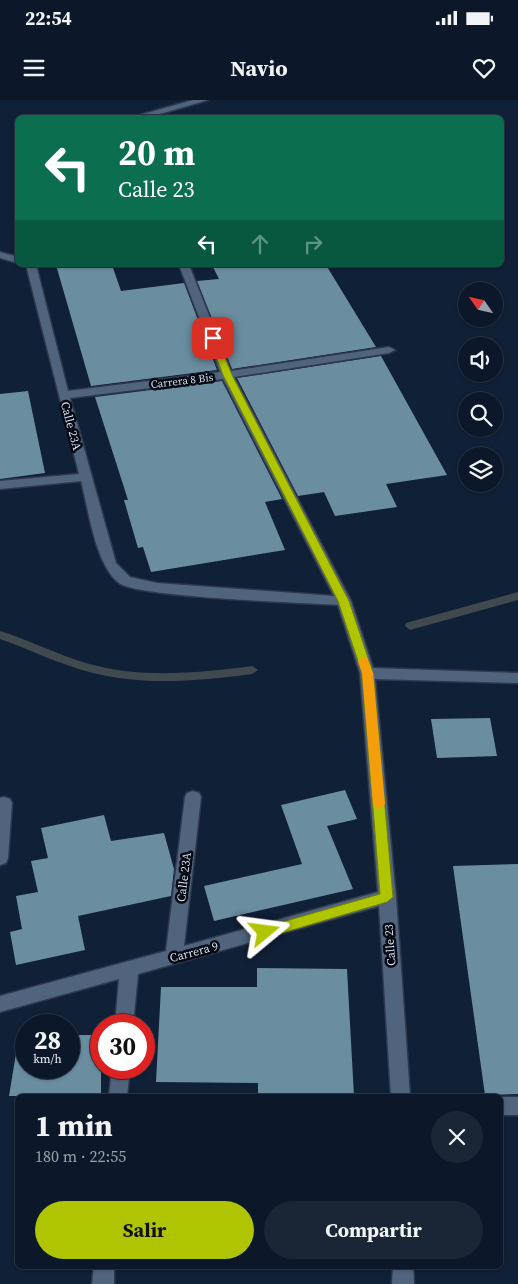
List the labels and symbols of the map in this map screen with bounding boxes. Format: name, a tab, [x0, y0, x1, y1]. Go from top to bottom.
north arrow	[458, 282, 502, 328]
pin	[192, 317, 234, 359]
street label: Carrera 8 Bis	[150, 370, 214, 392]
street label: Calle 23A	[57, 400, 85, 452]
street label: Calle 23A	[173, 851, 195, 903]
position arrow	[238, 905, 290, 957]
street label: Calle 23	[381, 924, 399, 966]
street label: Carrera 9	[168, 938, 220, 966]
speed limit sign: 30	[90, 1014, 155, 1079]

